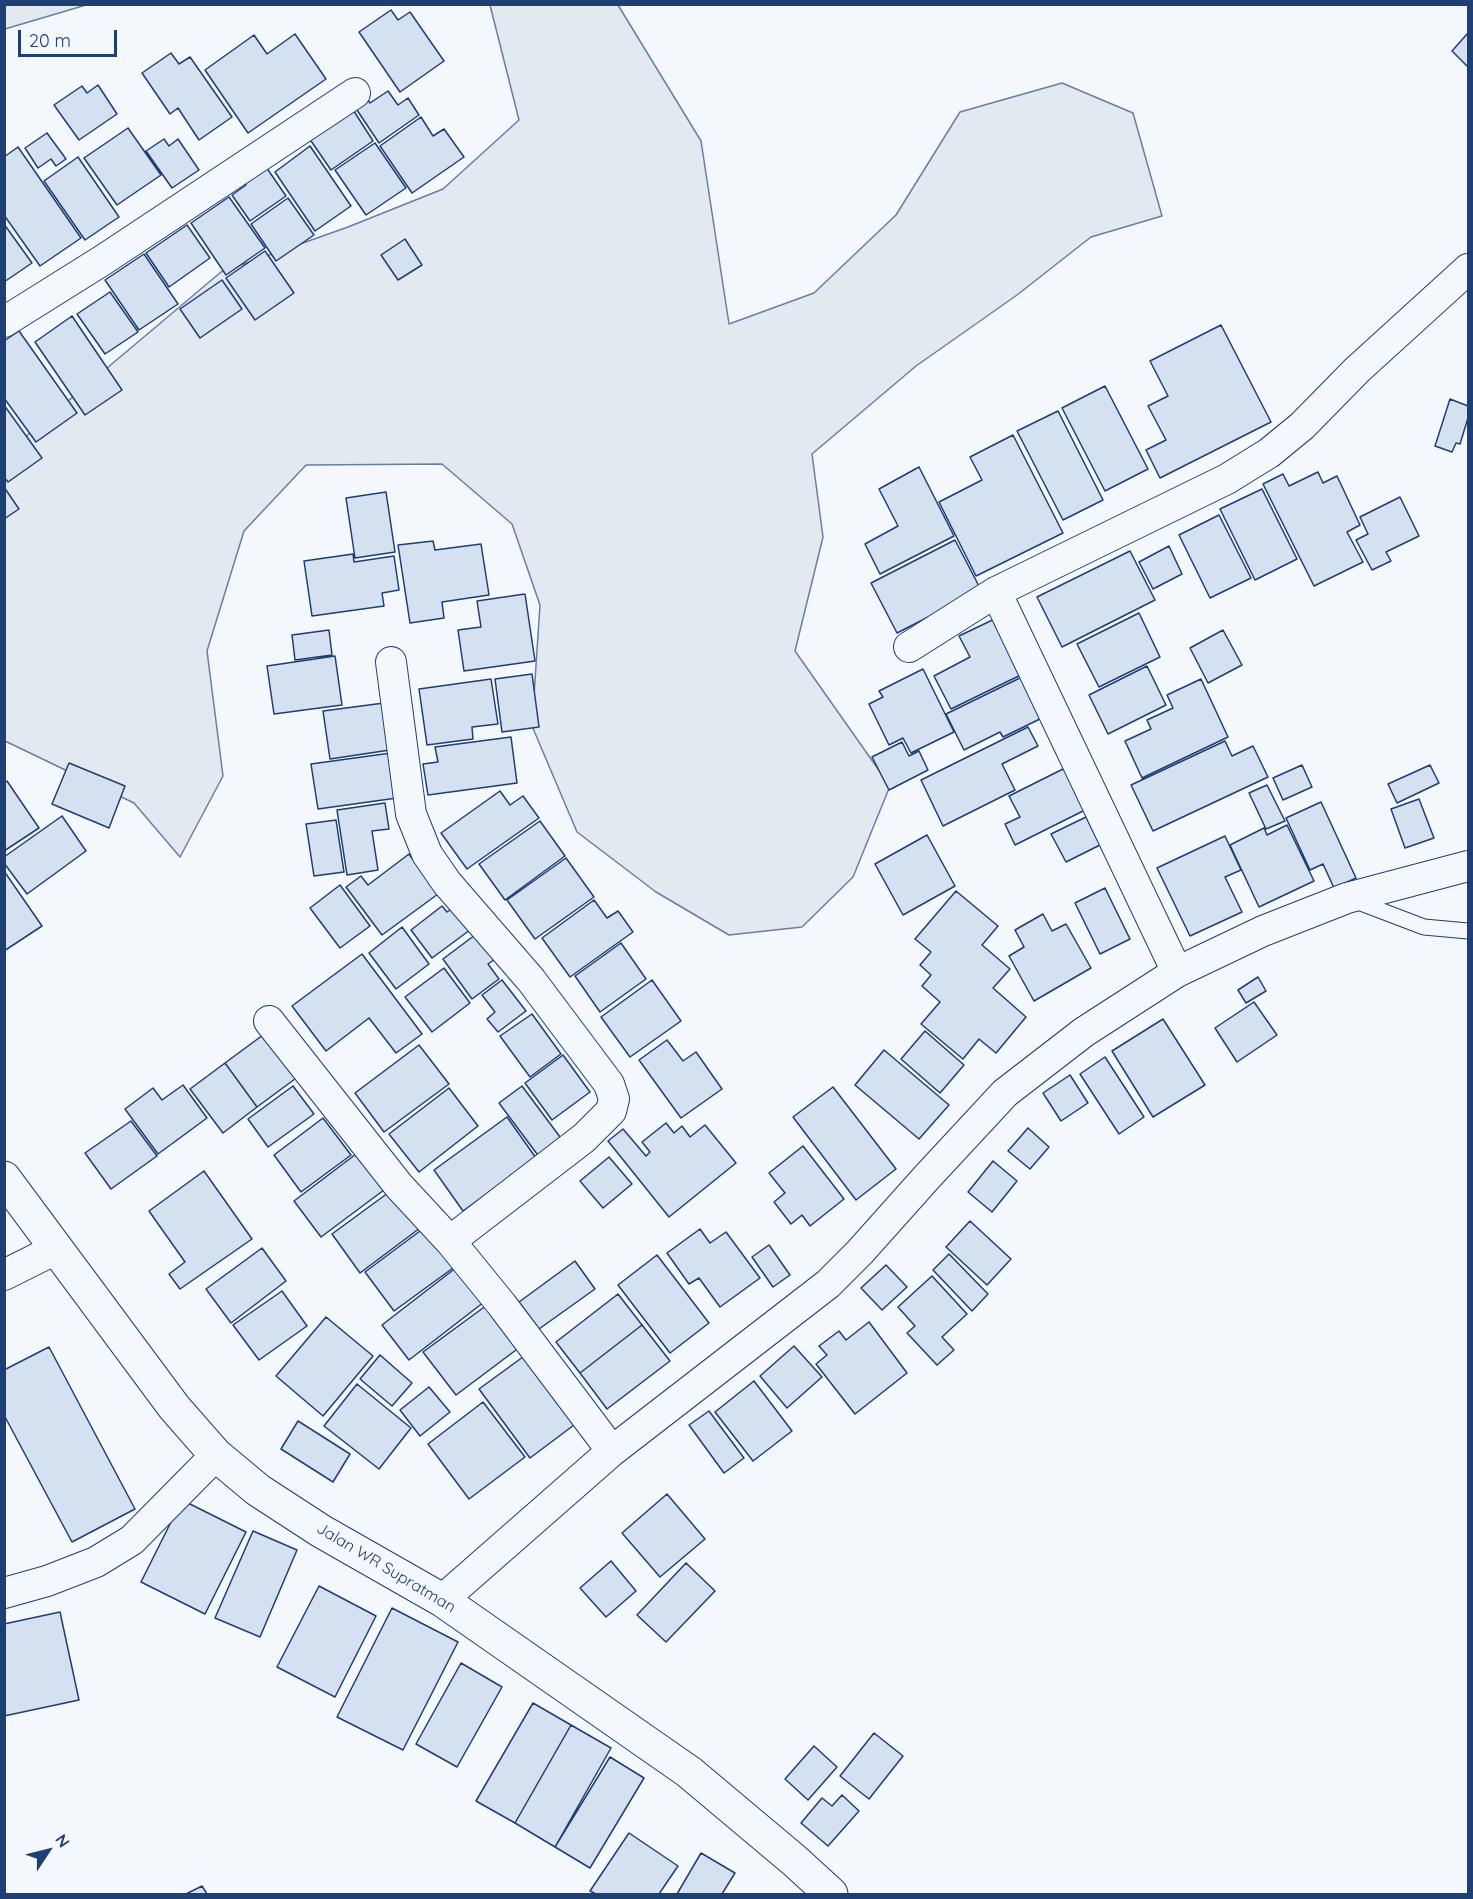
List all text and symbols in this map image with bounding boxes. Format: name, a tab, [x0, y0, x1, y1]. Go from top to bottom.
scale bar	[21, 18, 120, 56]
text: 20 m	[29, 29, 71, 52]
street label: Jalan WR Supratman	[313, 1519, 459, 1617]
north arrow	[18, 1821, 78, 1881]
text: N	[51, 1830, 74, 1851]

